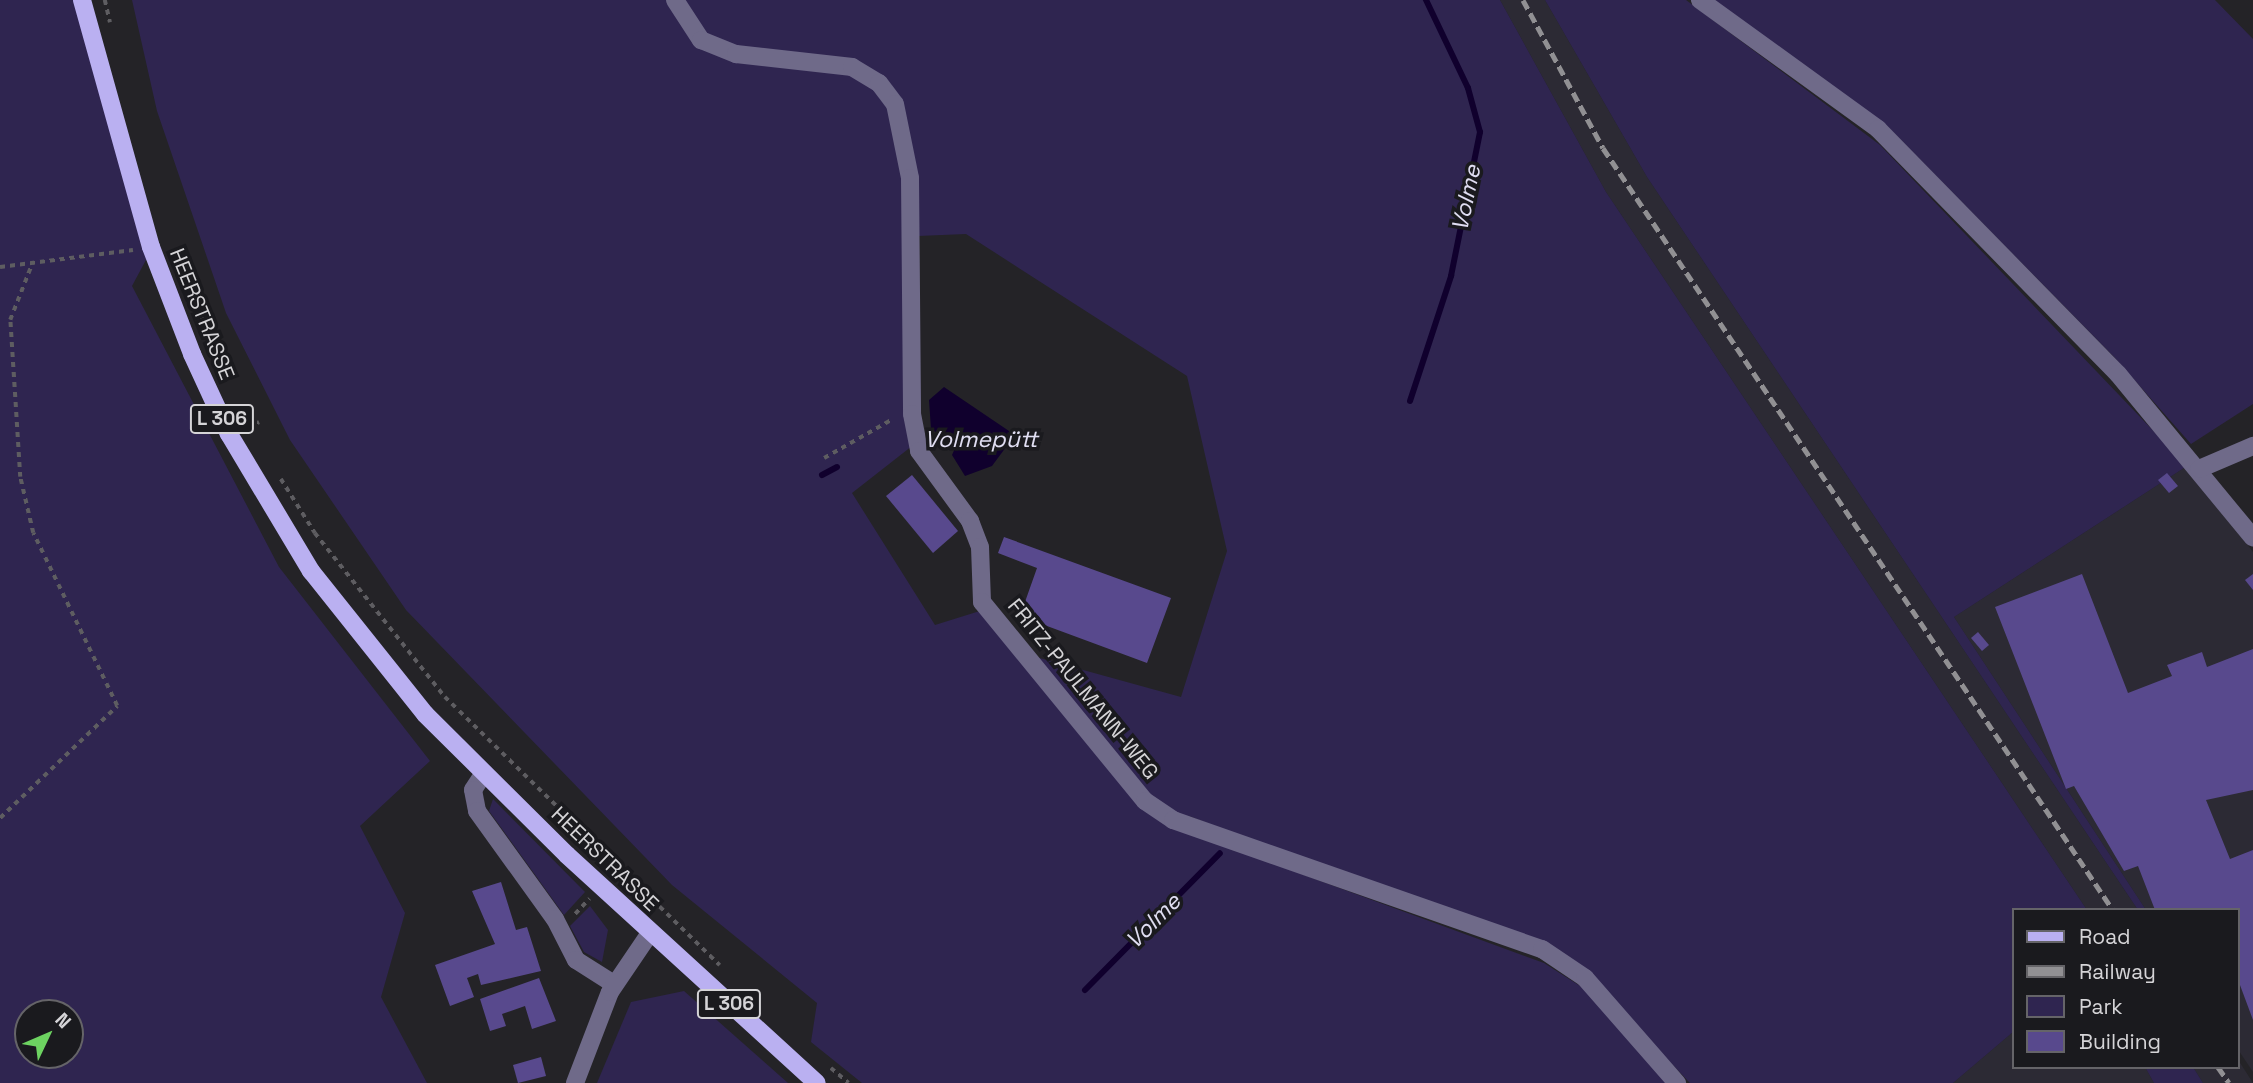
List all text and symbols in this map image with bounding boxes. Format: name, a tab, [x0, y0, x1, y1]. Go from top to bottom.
water label: Volme	[1446, 163, 1486, 233]
street label: HEERSTRASSE	[164, 245, 240, 383]
road number: L 306	[189, 404, 255, 434]
water label: Volmepütt	[924, 425, 1038, 453]
street label: FRITZ-PAULMANN-WEG	[1002, 594, 1164, 784]
street label: HEERSTRASSE	[546, 802, 664, 916]
water label: Volme	[1120, 888, 1186, 954]
legend	[2011, 908, 2239, 1069]
text: Road	[2079, 923, 2131, 950]
text: Railway	[2079, 958, 2156, 985]
road number: L 306	[696, 988, 762, 1020]
text: Park	[2079, 993, 2123, 1020]
north arrow	[14, 999, 84, 1069]
text: N	[50, 1007, 76, 1034]
text: Building	[2079, 1028, 2161, 1055]

